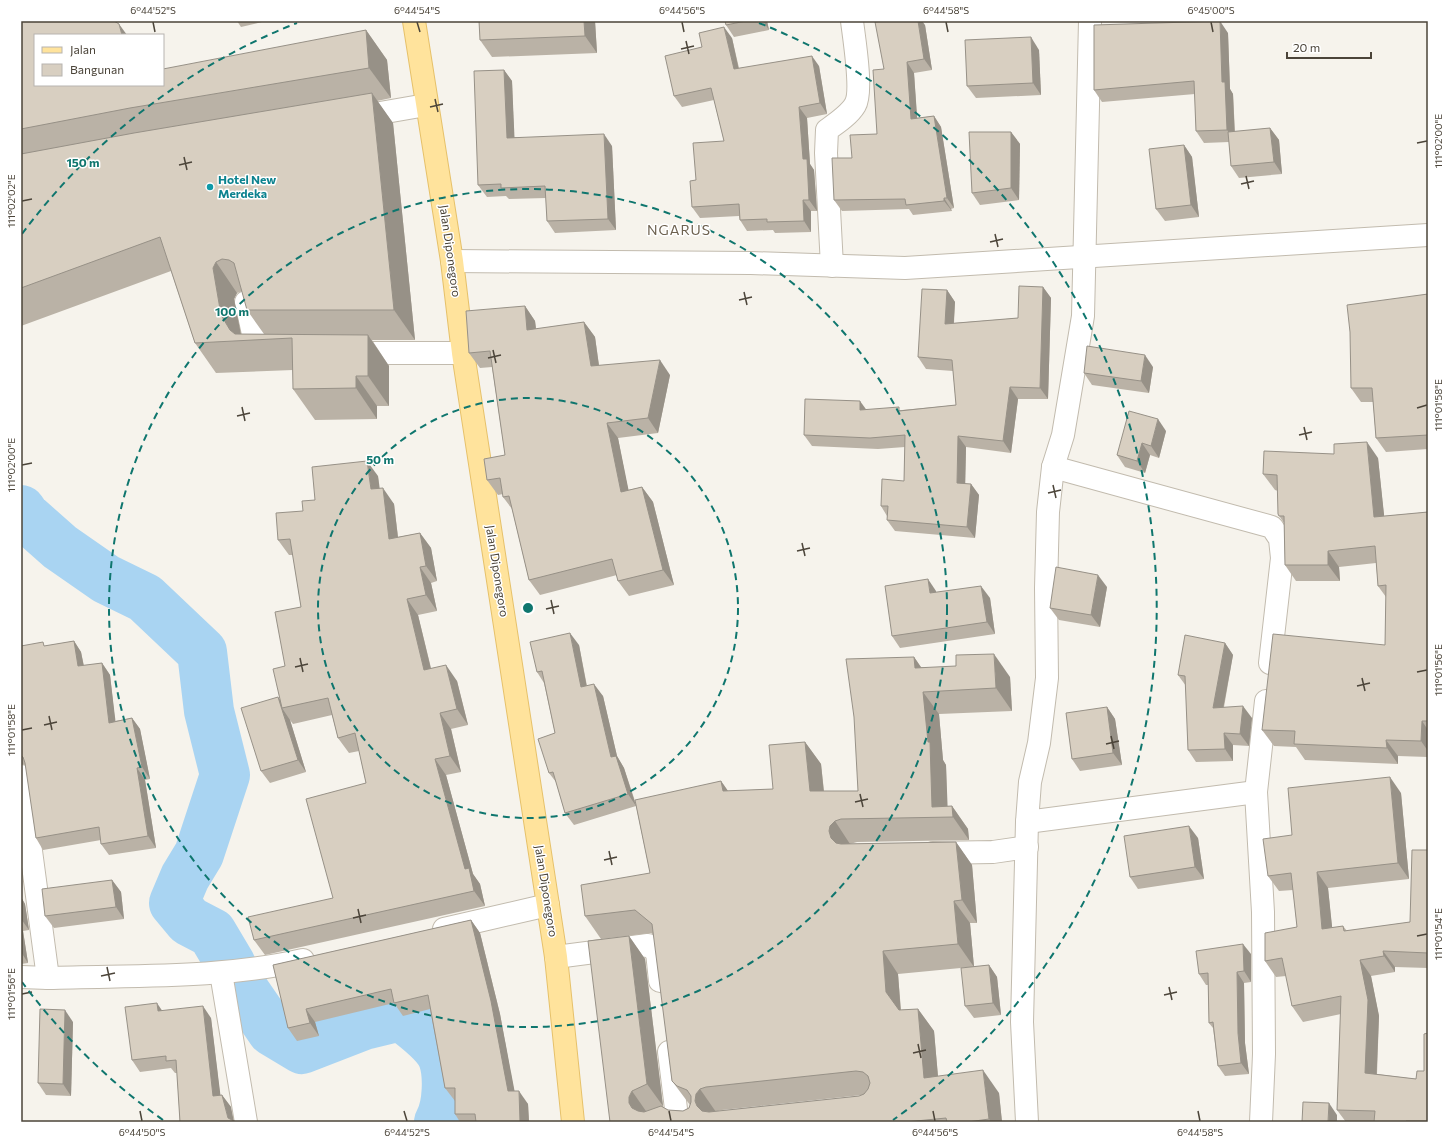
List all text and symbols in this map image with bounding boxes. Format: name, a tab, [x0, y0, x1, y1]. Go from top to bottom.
text: 6°44'52"S	[130, 4, 176, 16]
text: 6°44'54"S	[394, 4, 440, 16]
text: 6°44'56"S	[659, 4, 705, 16]
text: 6°44'58"S	[923, 4, 969, 16]
text: 6°45'00"S	[1187, 4, 1235, 16]
legend	[34, 34, 164, 86]
scale bar	[1287, 34, 1371, 60]
text: 20 m	[1293, 40, 1320, 54]
text: Jalan	[70, 42, 96, 57]
text: Bangunan	[70, 62, 124, 76]
text: 111°02'00"E	[1432, 114, 1444, 168]
text: 150 m	[66, 155, 100, 169]
place label: Hotel New Merdeka	[218, 172, 276, 200]
text: 111°02'02"E	[5, 174, 17, 228]
marker: Hotel New Merdeka	[205, 182, 215, 192]
street label: Jalan Diponegoro	[437, 204, 464, 298]
district label: NGARUS	[647, 221, 711, 238]
text: 100 m	[215, 304, 249, 318]
text: 111°01'58"E	[1432, 379, 1444, 431]
text: 111°02'00"E	[5, 438, 17, 492]
text: 50 m	[366, 452, 394, 466]
street label: Jalan Diponegoro	[483, 524, 512, 618]
centre of rings	[521, 601, 535, 615]
text: 111°01'56"E	[1432, 644, 1444, 696]
text: 111°01'58"E	[5, 704, 17, 756]
street label: Jalan Diponegoro	[532, 844, 561, 938]
text: 111°01'54"E	[1432, 908, 1444, 960]
text: 111°01'56"E	[5, 968, 17, 1020]
text: 6°44'50"S	[119, 1126, 165, 1138]
text: 6°44'52"S	[384, 1126, 430, 1138]
text: 6°44'54"S	[648, 1126, 694, 1138]
text: 6°44'56"S	[912, 1126, 958, 1138]
text: 6°44'58"S	[1177, 1126, 1223, 1138]

